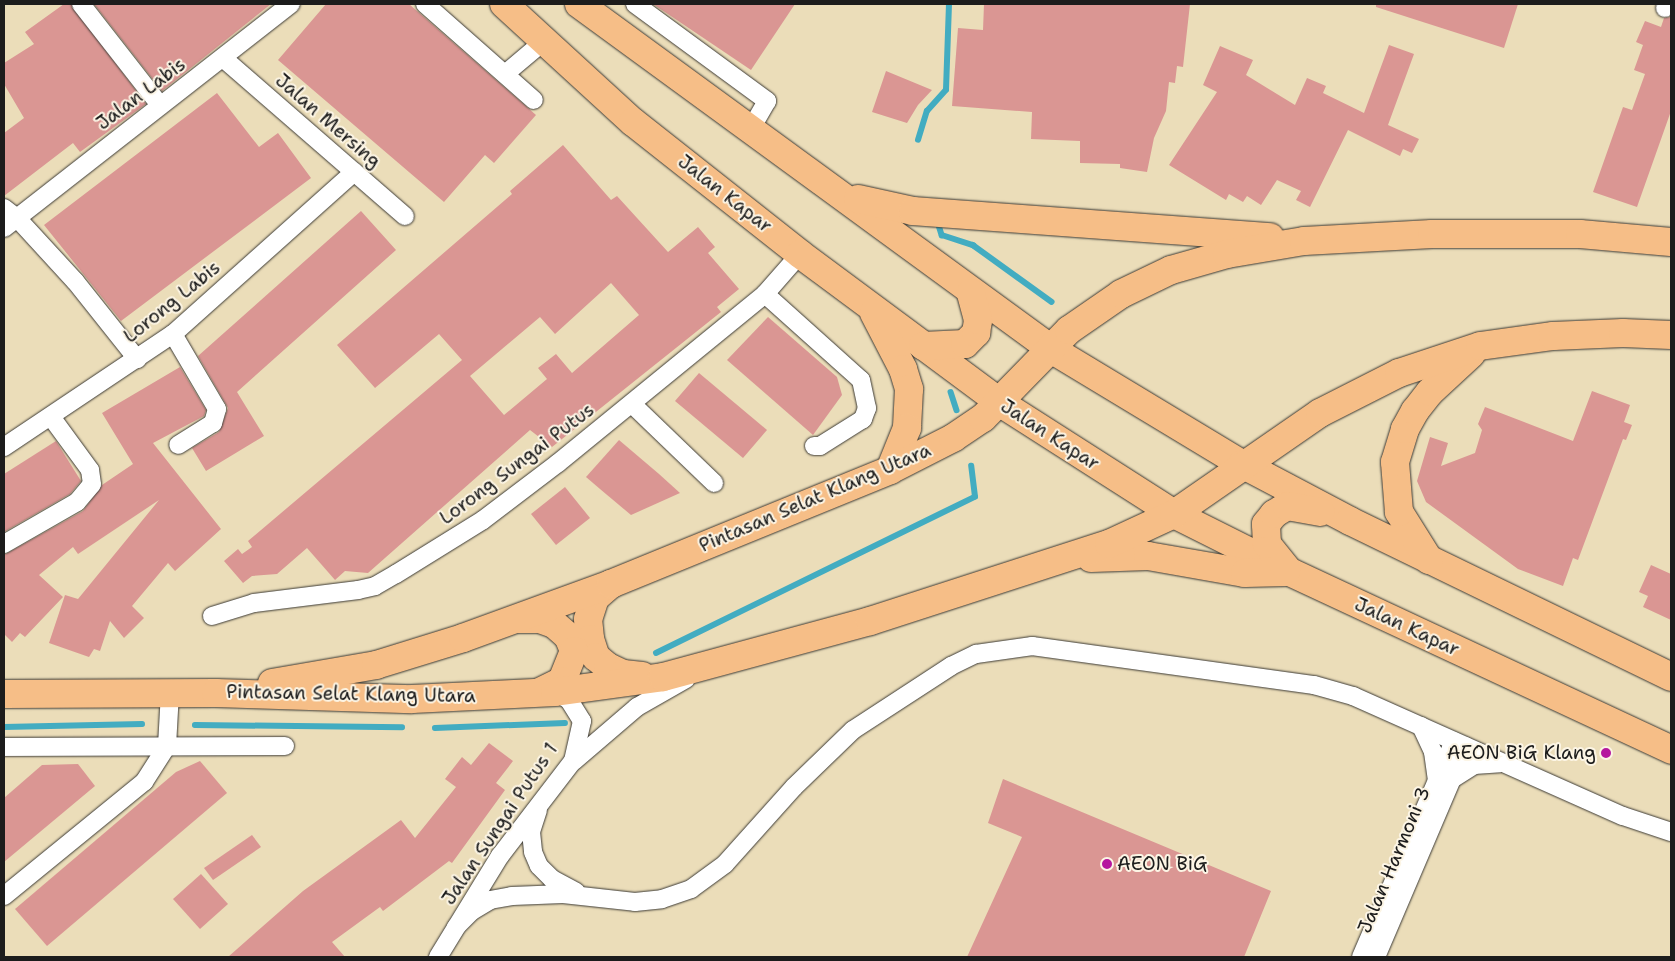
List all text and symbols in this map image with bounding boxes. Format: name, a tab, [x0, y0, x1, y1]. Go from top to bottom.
street label: Jalan Labis	[92, 53, 190, 135]
street label: Jalan Mersing	[271, 69, 385, 173]
street label: Jalan Kapar	[673, 150, 777, 238]
street label: Lorong Labis	[119, 256, 225, 348]
street label: Jalan Kapar	[996, 395, 1104, 475]
street label: Lorong Sungai Putus	[435, 398, 599, 530]
street label: Pintasan Selat Klang Utara	[696, 439, 934, 557]
street label: Jalan Kapar	[1351, 593, 1463, 661]
street label: Pintasan Selat Klang Utara	[226, 680, 476, 708]
street label: Jalan Sungai Putus 1	[437, 739, 563, 909]
place label: AEON BiG Klang	[1447, 742, 1596, 764]
marker: AEON BiG Klang	[1600, 747, 1612, 759]
street label: Jalan Harmoni 3	[1353, 784, 1435, 936]
place label: AEON BiG	[1117, 853, 1207, 875]
marker: AEON BiG	[1101, 858, 1113, 870]

